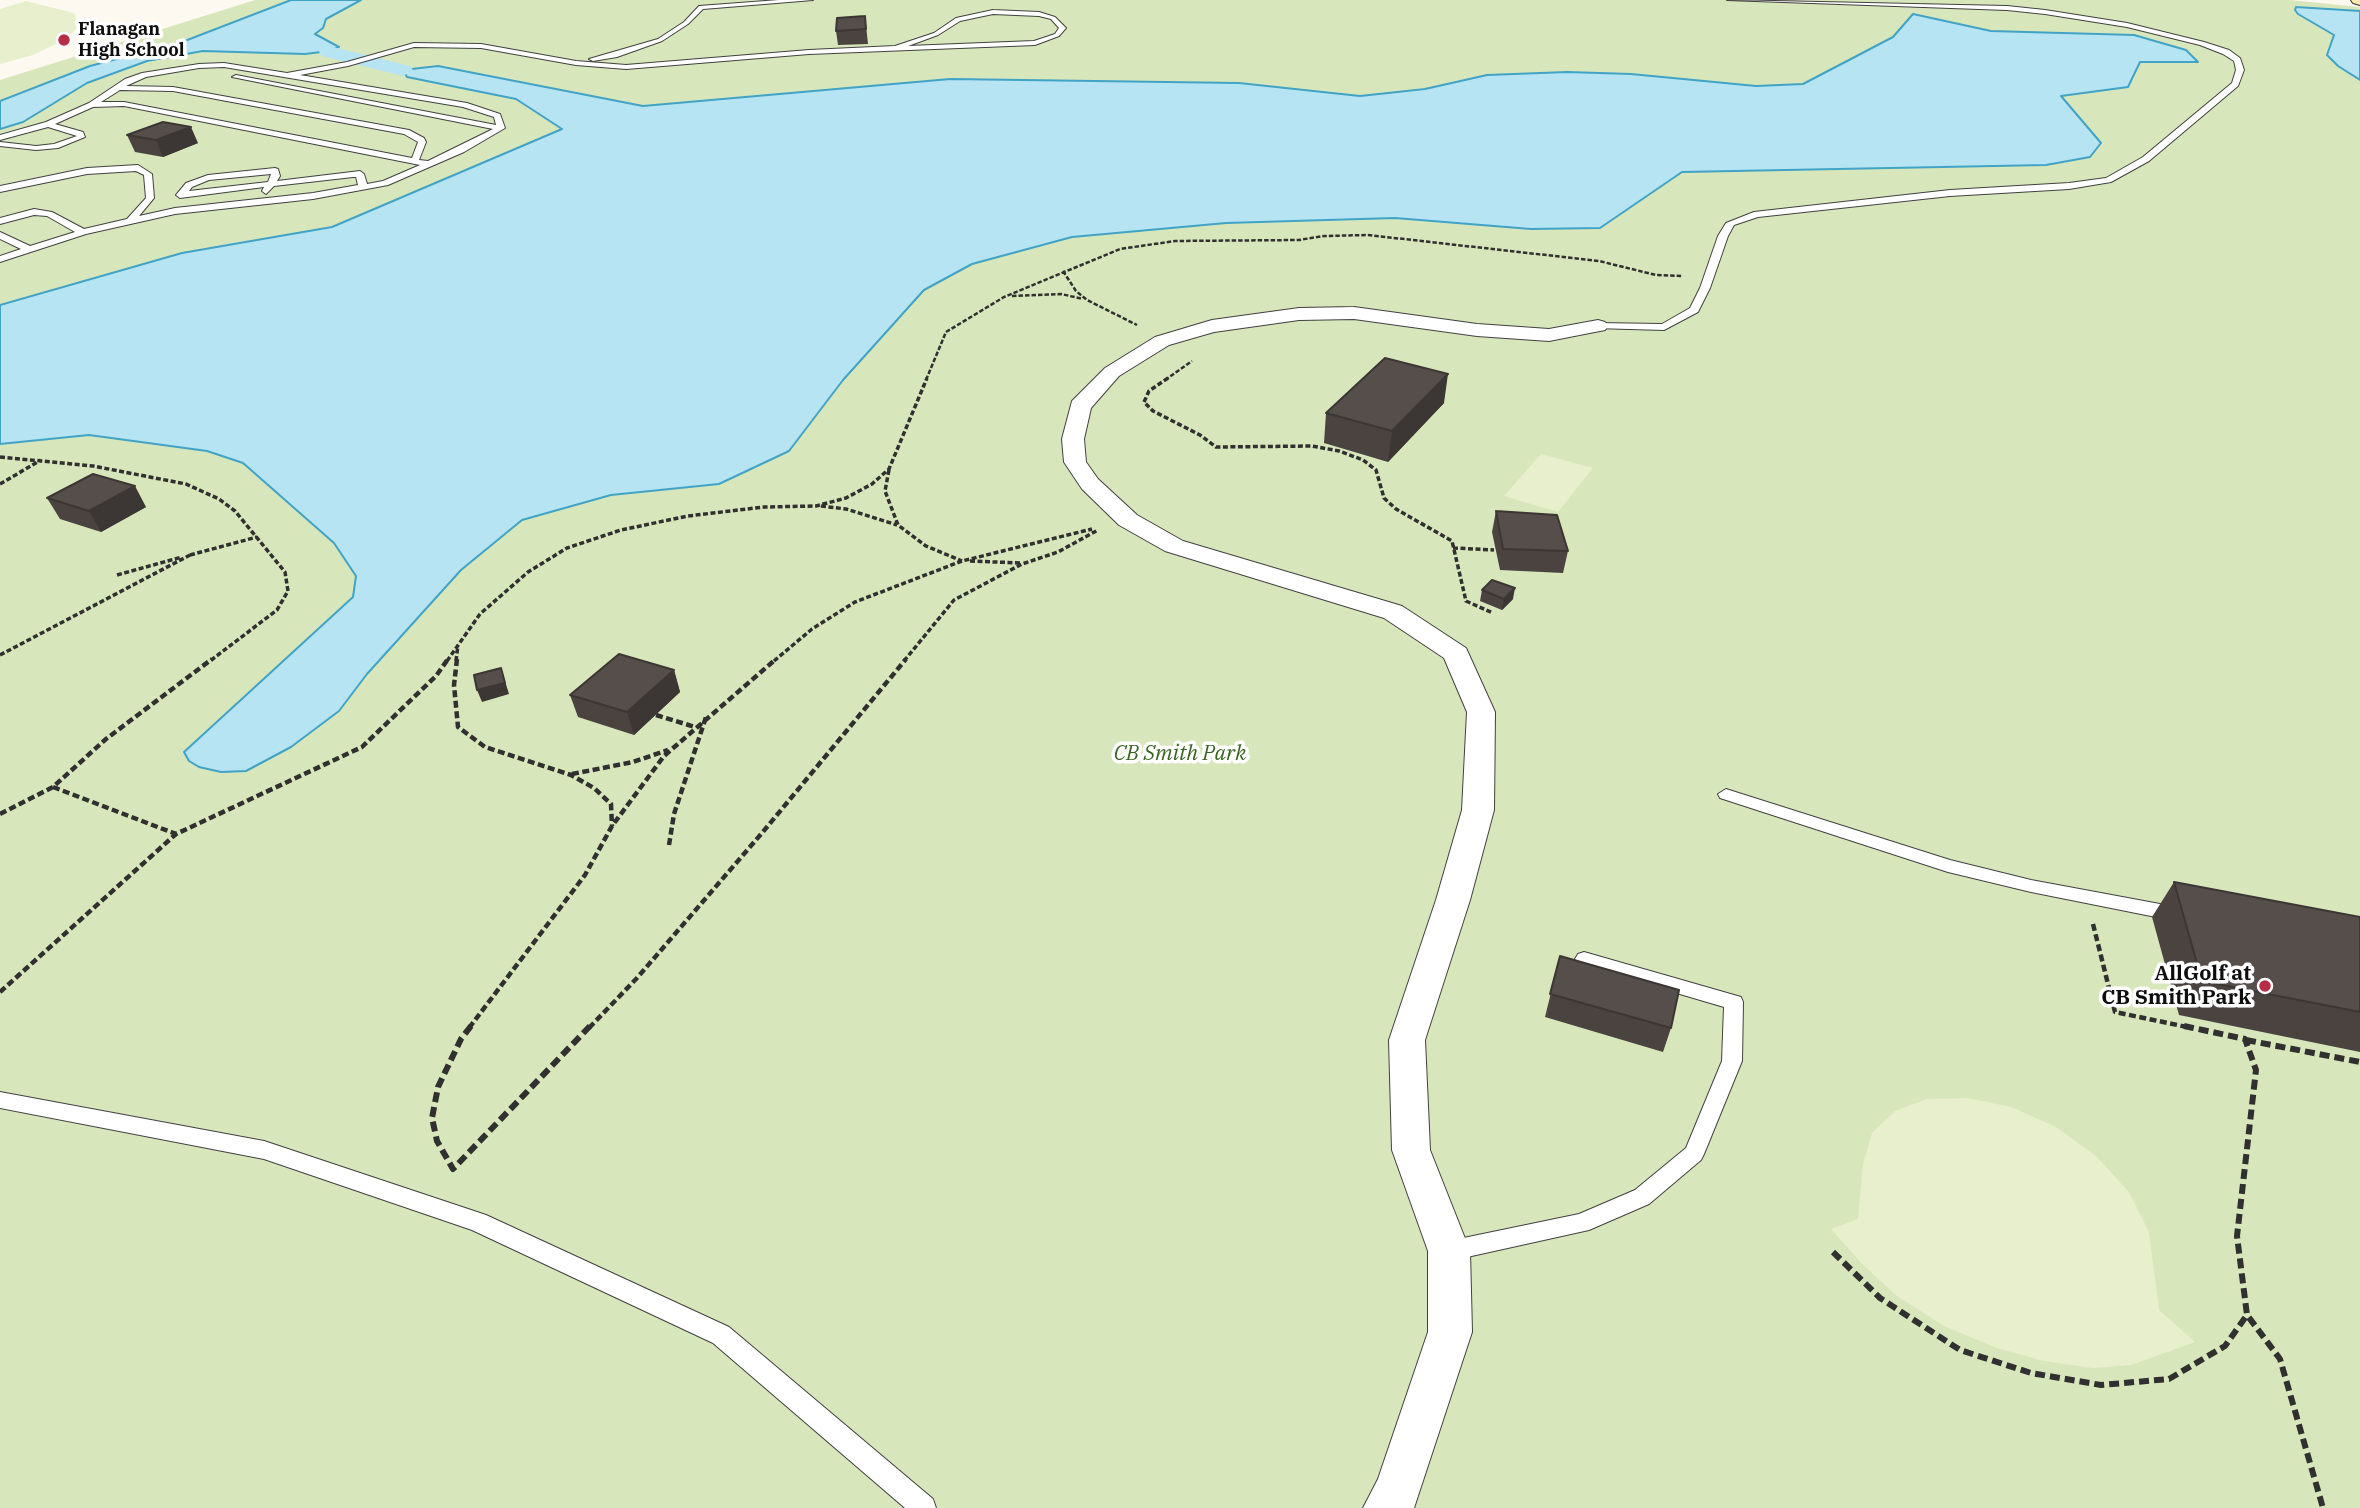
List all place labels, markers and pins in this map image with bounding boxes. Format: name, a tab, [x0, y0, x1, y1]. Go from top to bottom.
place label: Flanagan High School	[78, 19, 185, 61]
marker: Flanagan High School	[56, 32, 72, 48]
place label: AllGolf at CB Smith Park	[2101, 961, 2251, 1011]
marker: AllGolf at CB Smith Park	[2257, 978, 2273, 994]

